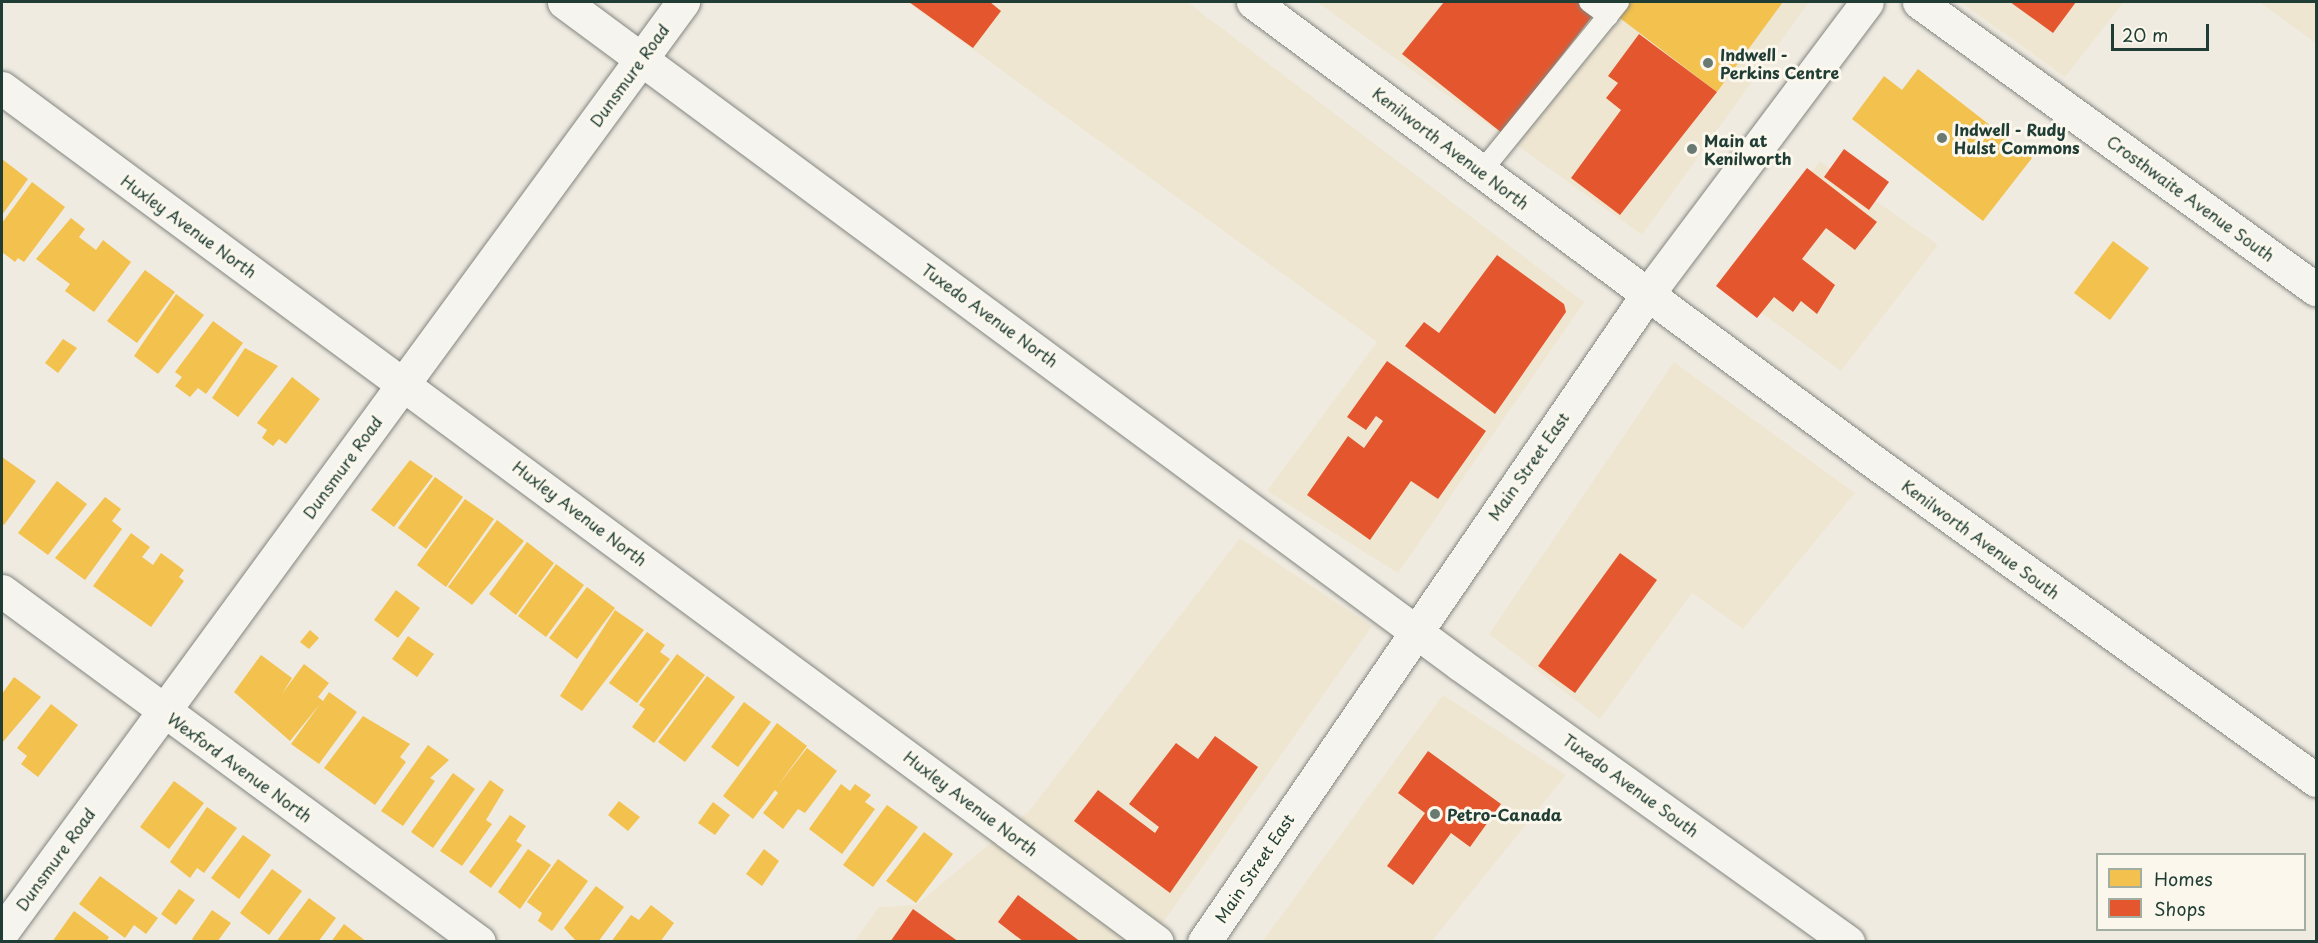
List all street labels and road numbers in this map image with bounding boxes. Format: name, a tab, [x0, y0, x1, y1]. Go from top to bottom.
street label: Dunsmure Road	[585, 20, 673, 130]
street label: Kenilworth Avenue North	[1369, 83, 1533, 213]
street label: Crosthwaite Avenue South	[2104, 131, 2278, 265]
street label: Huxley Avenue North	[117, 170, 261, 282]
street label: Tuxedo Avenue North	[918, 259, 1062, 371]
street label: Main Street East	[1483, 407, 1573, 525]
street label: Dunsmure Road	[298, 412, 386, 522]
street label: Huxley Avenue North	[509, 456, 651, 570]
street label: Kenilworth Avenue South	[1898, 475, 2064, 603]
street label: Wexford Avenue North	[164, 708, 316, 826]
street label: Tuxedo Avenue South	[1560, 729, 1702, 841]
street label: Huxley Avenue North	[900, 746, 1042, 860]
street label: Dunsmure Road	[11, 804, 99, 914]
street label: Main Street East	[1210, 809, 1298, 927]

